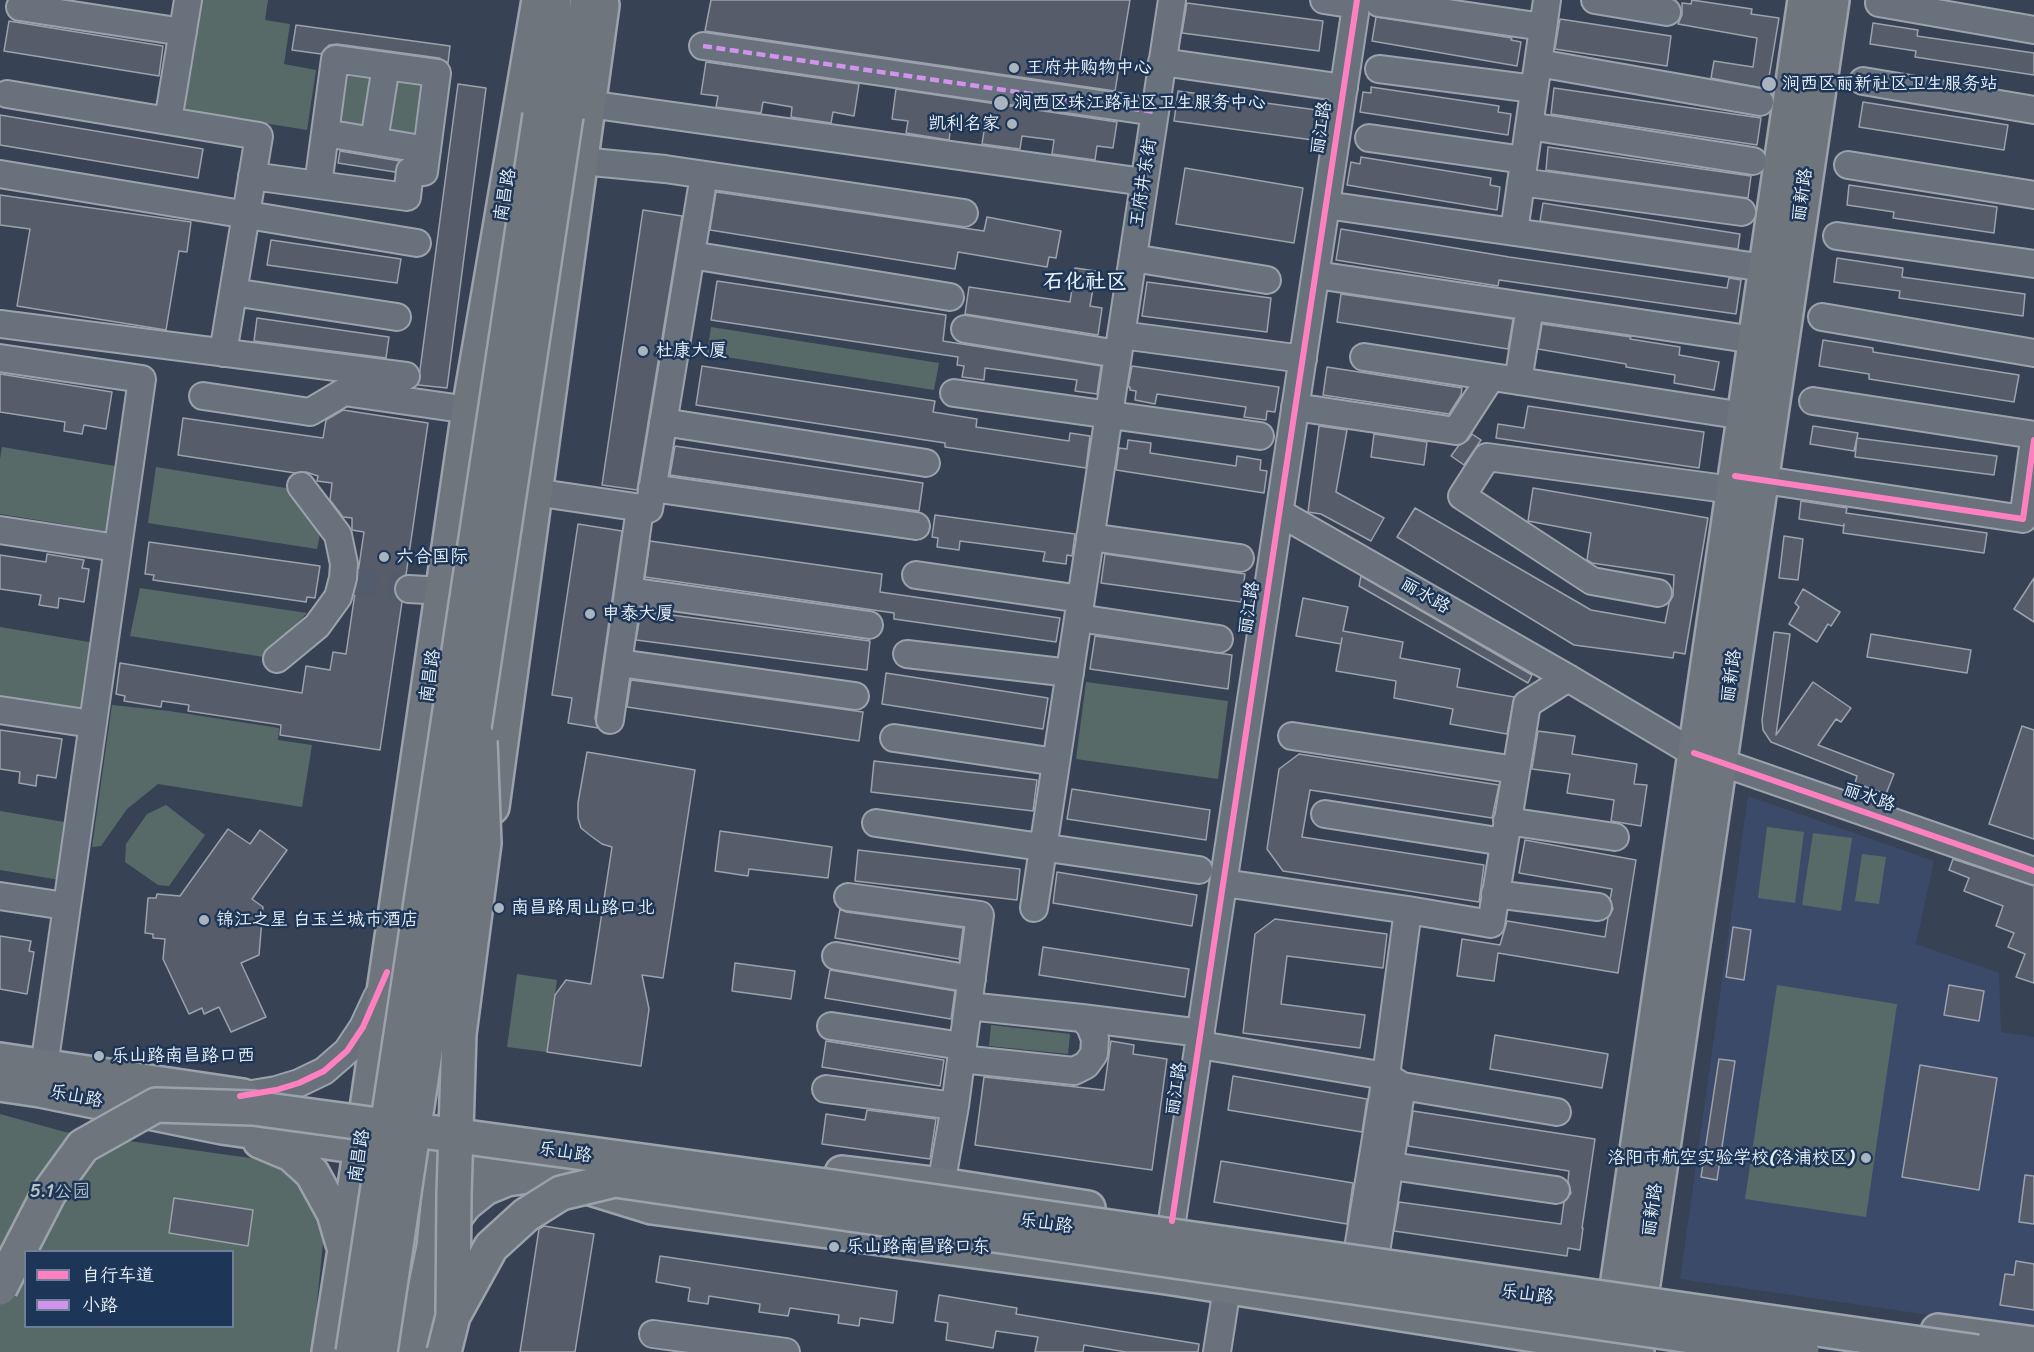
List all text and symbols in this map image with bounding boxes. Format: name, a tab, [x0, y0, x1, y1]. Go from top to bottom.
place label: 王府井购物中心	[1026, 57, 1152, 79]
marker: 王府井购物中心	[1007, 61, 1021, 75]
place label: 涧西区丽新社区卫生服务站	[1782, 73, 1998, 95]
marker: 涧西区丽新社区卫生服务站	[1760, 75, 1778, 93]
place label: 涧西区珠江路社区卫生服务中心	[1014, 92, 1266, 114]
marker: 涧西区珠江路社区卫生服务中心	[992, 94, 1010, 112]
street label: 丽江路	[1307, 100, 1337, 156]
place label: 凯利名家	[928, 113, 1000, 135]
marker: 凯利名家	[1005, 117, 1019, 131]
street label: 王府井东街	[1126, 137, 1162, 229]
street label: 南昌路	[491, 167, 521, 223]
street label: 丽新路	[1789, 167, 1817, 223]
district label: 石化社区	[1043, 270, 1127, 296]
place label: 杜康大厦	[655, 340, 727, 362]
marker: 杜康大厦	[636, 344, 650, 358]
place label: 六合国际	[396, 546, 468, 568]
marker: 六合国际	[377, 550, 391, 564]
street label: 丽水路	[1396, 573, 1454, 619]
street label: 丽江路	[1235, 580, 1265, 636]
place label: 申泰大厦	[602, 603, 674, 625]
marker: 申泰大厦	[583, 607, 597, 621]
street label: 南昌路	[417, 648, 445, 704]
street label: 丽新路	[1718, 648, 1746, 704]
street label: 丽水路	[1840, 779, 1898, 817]
place label: 南昌路周山路口北	[511, 897, 655, 919]
marker: 南昌路周山路口北	[492, 901, 506, 915]
place label: 锦江之星 白玉兰城市酒店	[216, 909, 419, 931]
marker: 锦江之星 白玉兰城市酒店	[197, 913, 211, 927]
place label: 乐山路南昌路口西	[111, 1045, 255, 1067]
marker: 乐山路南昌路口西	[92, 1049, 106, 1063]
street label: 丽江路	[1162, 1061, 1192, 1117]
street label: 乐山路	[47, 1081, 105, 1113]
street label: 南昌路	[345, 1128, 375, 1184]
street label: 乐山路	[537, 1138, 593, 1168]
place label: 洛阳市航空实验学校(洛浦校区)	[1607, 1147, 1854, 1169]
marker: 洛阳市航空实验学校(洛浦校区)	[1859, 1151, 1873, 1165]
park label: 5.1公园	[30, 1181, 90, 1203]
street label: 丽新路	[1639, 1182, 1667, 1238]
street label: 乐山路	[1018, 1210, 1074, 1238]
place label: 乐山路南昌路口东	[846, 1236, 990, 1258]
marker: 乐山路南昌路口东	[827, 1240, 841, 1254]
legend	[24, 1250, 234, 1328]
text: 自行车道	[82, 1259, 154, 1291]
street label: 乐山路	[1499, 1281, 1555, 1309]
text: 小路	[82, 1289, 118, 1321]

